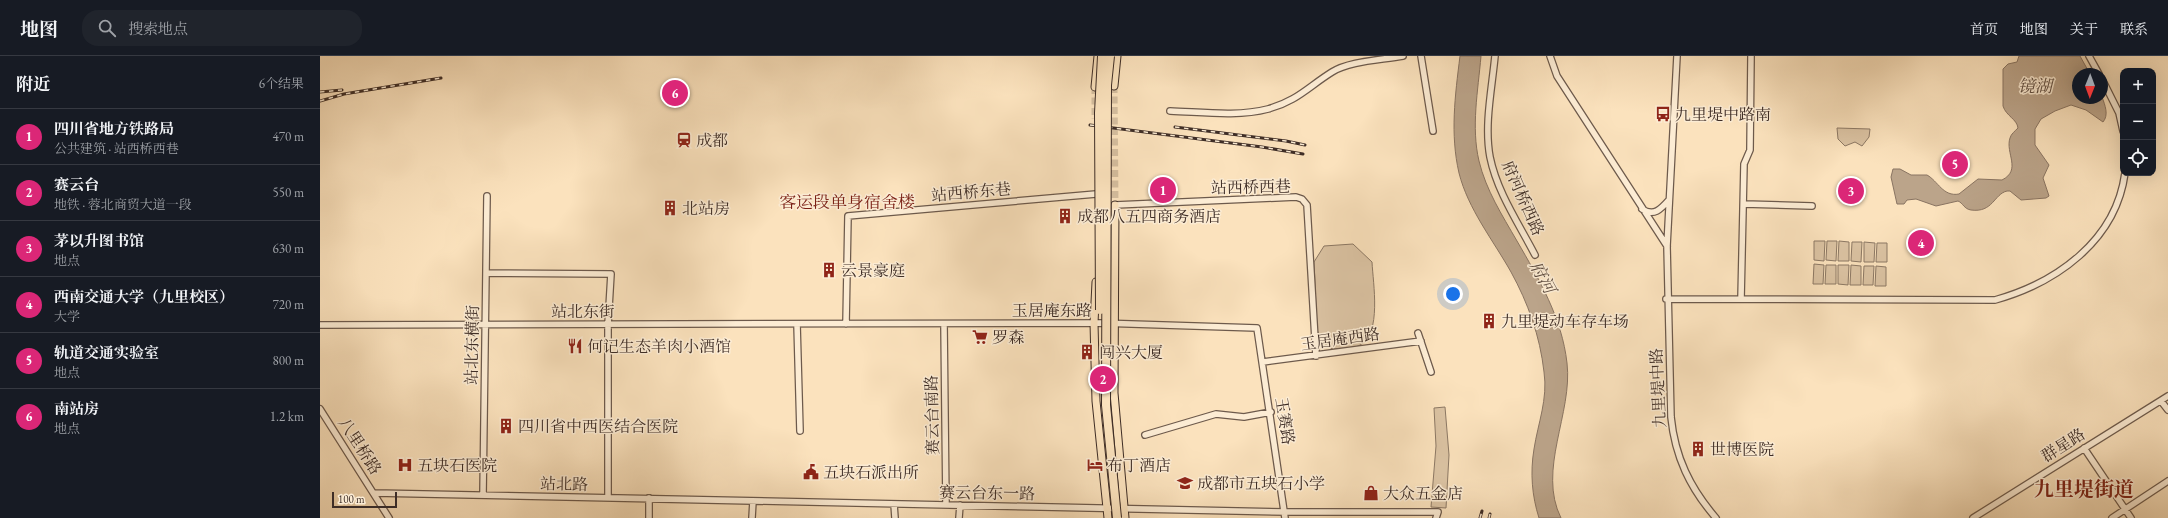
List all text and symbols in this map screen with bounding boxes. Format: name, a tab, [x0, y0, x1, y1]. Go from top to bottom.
search box	[82, 10, 362, 46]
text: 地图	[20, 17, 58, 42]
icon: search	[96, 17, 118, 39]
text: 搜索地点	[128, 19, 188, 38]
text: 首页	[1970, 20, 1998, 38]
text: 地图	[2020, 20, 2048, 38]
text: 关于	[2070, 20, 2098, 38]
text: 联系	[2120, 20, 2148, 38]
north arrow	[2072, 68, 2108, 104]
map controls	[2120, 68, 2156, 176]
button: +	[2120, 68, 2156, 104]
text: 附近	[16, 73, 50, 95]
text: 6个结果	[259, 75, 304, 92]
water label: 镜湖	[2018, 75, 2055, 97]
pin: 6	[662, 78, 688, 108]
place label: 九里堤中路南	[1675, 104, 1771, 125]
button: −	[2120, 104, 2156, 140]
bus stop icon: 九里堤中路南	[1654, 105, 1672, 123]
text: 四川省地方铁路局	[54, 119, 174, 138]
text: 1	[26, 128, 32, 145]
text: 470 m	[273, 128, 304, 145]
place label: 成都	[696, 130, 728, 151]
station icon: 成都	[675, 131, 693, 149]
text: 公共建筑 · 站西桥西巷	[54, 140, 179, 157]
button: locate	[2120, 140, 2156, 176]
pin: 5	[1942, 149, 1968, 179]
street label: 府河桥西路	[1497, 157, 1549, 239]
text: 赛云台	[54, 175, 99, 194]
pin: 1	[1150, 175, 1176, 205]
street label: 站西桥西巷	[1211, 176, 1291, 198]
pin: 3	[1838, 176, 1864, 206]
street label: 站西桥东巷	[930, 178, 1012, 206]
text: 2	[26, 184, 32, 201]
text: 550 m	[273, 184, 304, 201]
district label: 客运段单身宿舍楼	[779, 191, 915, 213]
text: 地铁 · 蓉北商贸大道一段	[54, 196, 192, 213]
place label: 北站房	[682, 198, 730, 219]
building icon: 北站房	[661, 199, 679, 217]
place label: 成都八五四商务酒店	[1077, 206, 1221, 227]
building icon: 成都八五四商务酒店	[1056, 207, 1074, 225]
pin: 4	[1908, 228, 1934, 258]
text: 茅以升图书馆	[54, 231, 144, 250]
text: 3	[26, 240, 32, 257]
text: 630 m	[273, 240, 304, 257]
text: 地点	[54, 252, 80, 269]
water label: 府河	[1525, 257, 1562, 300]
place label: 云景豪庭	[841, 260, 905, 281]
building icon: 云景豪庭	[820, 261, 838, 279]
your location	[1443, 284, 1463, 304]
text: 西南交通大学（九里校区）	[54, 287, 234, 306]
text: 4	[26, 296, 32, 313]
text: 720 m	[273, 296, 304, 313]
street label: 玉居庵东路	[1012, 300, 1092, 321]
street label: 站北东街	[551, 301, 615, 322]
street label: 站北东横街	[461, 305, 483, 385]
text: 大学	[54, 308, 80, 325]
place label: 九里堤动车存车场	[1501, 311, 1629, 332]
building icon: 九里堤动车存车场	[1480, 312, 1498, 330]
street label: 玉居庵西路	[1299, 323, 1381, 355]
place label: 罗森	[992, 327, 1024, 348]
supermarket icon: 罗森	[971, 328, 989, 346]
place label: 何记生态羊肉小酒馆	[587, 336, 731, 357]
restaurant icon: 何记生态羊肉小酒馆	[566, 337, 584, 355]
place label: 闯兴大厦	[1099, 342, 1163, 363]
text: 轨道交通实验室	[54, 343, 159, 362]
building icon: 闯兴大厦	[1078, 343, 1096, 361]
street label: 九里堤中路	[1645, 347, 1671, 429]
text: 5	[26, 352, 32, 369]
text: 800 m	[273, 352, 304, 369]
text: 地点	[54, 364, 80, 381]
pin: 2	[1090, 364, 1116, 394]
street label: 赛云台南路	[921, 375, 943, 455]
street label: 玉赛路	[1271, 396, 1299, 446]
text: 南站房	[54, 399, 99, 418]
text: 6	[26, 408, 32, 425]
text: 1.2 km	[270, 408, 304, 425]
street label: 八里桥路	[334, 413, 386, 479]
place label: 四川省中西医结合医院	[518, 416, 678, 437]
building icon: 四川省中西医结合医院	[497, 417, 515, 435]
text: 地点	[54, 420, 80, 437]
street label: 群星路	[2037, 423, 2089, 467]
place label: 世博医院	[1710, 439, 1774, 460]
building icon: 世博医院	[1689, 440, 1707, 458]
place label: 五块石医院	[417, 455, 497, 476]
place label: 布丁酒店	[1107, 455, 1171, 476]
hospital icon: 五块石医院	[396, 456, 414, 474]
hotel icon: 布丁酒店	[1086, 456, 1104, 474]
place label: 五块石派出所	[823, 462, 919, 483]
public building icon: 五块石派出所	[802, 463, 820, 481]
street label: 站北路	[540, 473, 588, 495]
place label: 成都市五块石小学	[1197, 473, 1325, 494]
school or university icon: 成都市五块石小学	[1176, 474, 1194, 492]
district label: 九里堤街道	[2034, 476, 2134, 502]
street label: 赛云台东一路	[939, 482, 1035, 504]
place label: 大众五金店	[1383, 483, 1463, 504]
shop icon: 大众五金店	[1362, 484, 1380, 502]
scale bar	[332, 490, 397, 509]
text: 100 m	[338, 492, 365, 506]

